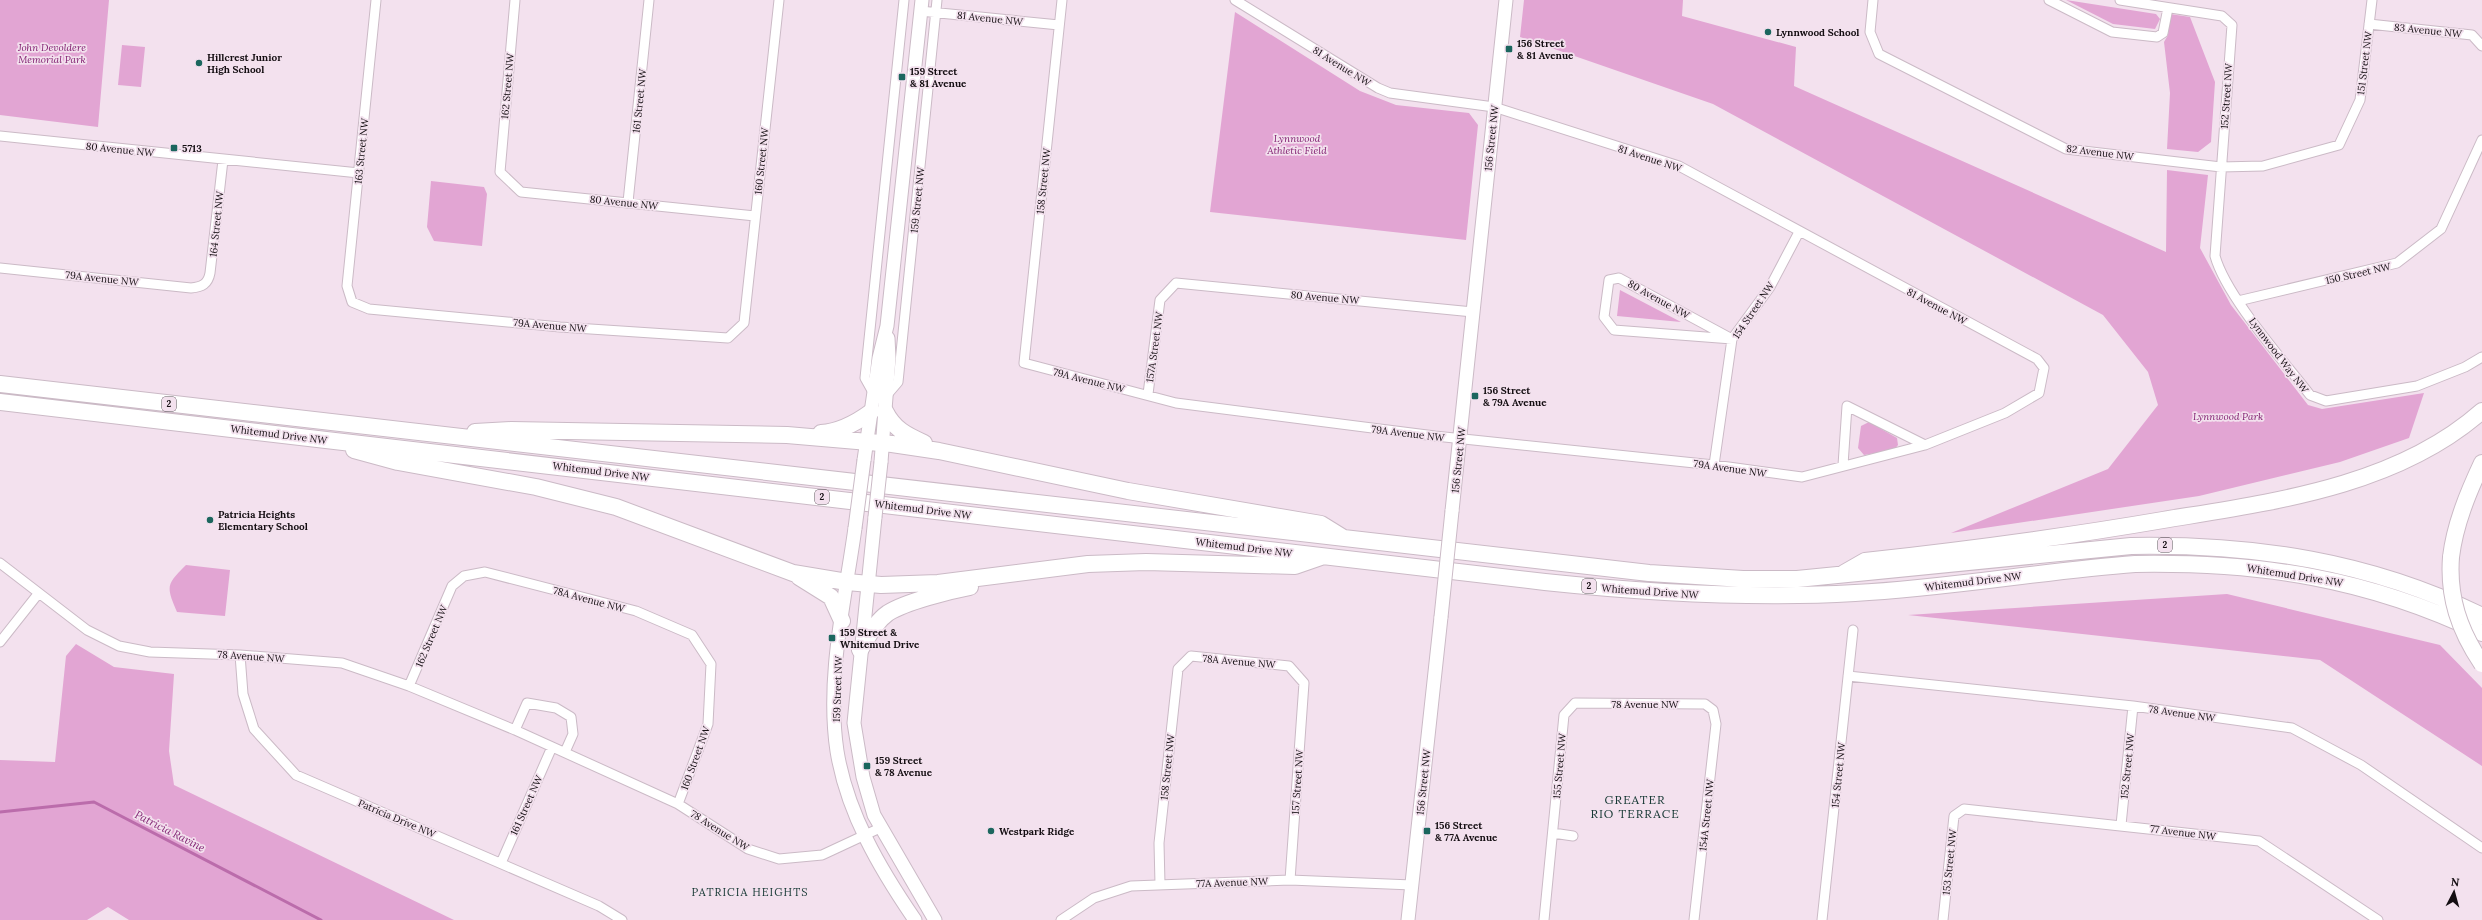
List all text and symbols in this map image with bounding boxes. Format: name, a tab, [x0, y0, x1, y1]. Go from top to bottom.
street label: 81 Avenue NW	[956, 9, 1025, 29]
street label: 83 Avenue NW	[2393, 20, 2463, 41]
place label: Lynnwood School	[1776, 26, 1859, 39]
marker: Lynnwood School	[1763, 27, 1773, 37]
street label: 151 Street NW	[2354, 30, 2375, 96]
place label: 156 Street & 81 Avenue	[1517, 37, 1574, 62]
park label: John Devoldere Memorial Park	[17, 41, 86, 66]
street label: 81 Avenue NW	[1310, 43, 1374, 90]
marker: 156 Street & 81 Avenue	[1504, 44, 1514, 54]
place label: Hillcrest Junior High School	[207, 51, 282, 76]
street label: 162 Street NW	[498, 52, 517, 119]
marker: Hillcrest Junior High School	[194, 58, 204, 68]
street label: 152 Street NW	[2218, 62, 2235, 129]
place label: 159 Street & 81 Avenue	[910, 65, 967, 90]
street label: 161 Street NW	[630, 67, 649, 134]
marker: 159 Street & 81 Avenue	[897, 72, 907, 82]
street label: 156 Street NW	[1482, 103, 1502, 172]
street label: 163 Street NW	[352, 116, 372, 185]
street label: 160 Street NW	[752, 126, 772, 195]
park label: Lynnwood Athletic Field	[1266, 132, 1327, 157]
street label: 80 Avenue NW	[85, 139, 156, 160]
place label: 5713	[182, 142, 202, 155]
street label: 81 Avenue NW	[1616, 142, 1684, 175]
street label: 82 Avenue NW	[2066, 142, 2135, 163]
marker: 5713	[169, 143, 179, 153]
street label: 158 Street NW	[1034, 147, 1054, 214]
street label: 159 Street NW	[908, 165, 928, 234]
street label: 164 Street NW	[207, 190, 227, 258]
street label: 80 Avenue NW	[589, 192, 660, 213]
street label: 150 Street NW	[2324, 259, 2393, 287]
street label: 79A Avenue NW	[65, 268, 140, 289]
street label: 80 Avenue NW	[1626, 277, 1693, 322]
street label: 154 Street NW	[1730, 279, 1778, 341]
street label: 81 Avenue NW	[1905, 285, 1970, 328]
street label: 80 Avenue NW	[1290, 288, 1361, 307]
street label: 157A Street NW	[1143, 310, 1166, 383]
street label: Lynnwood Way NW	[2246, 315, 2312, 396]
street label: 79A Avenue NW	[513, 316, 588, 335]
street label: 79A Avenue NW	[1052, 365, 1127, 396]
place label: 156 Street & 79A Avenue	[1483, 384, 1547, 409]
marker: 156 Street & 79A Avenue	[1470, 391, 1480, 401]
road number: 2	[162, 397, 176, 411]
park label: Lynnwood Park	[2193, 410, 2263, 423]
street label: Whitemud Drive NW	[230, 422, 329, 447]
street label: 79A Avenue NW	[1371, 423, 1446, 445]
street label: 156 Street NW	[1449, 425, 1469, 494]
street label: 79A Avenue NW	[1693, 457, 1768, 480]
street label: Whitemud Drive NW	[552, 459, 651, 484]
road number: 2	[815, 490, 829, 504]
street label: Whitemud Drive NW	[874, 497, 973, 522]
place label: Patricia Heights Elementary School	[218, 508, 308, 533]
marker: Patricia Heights Elementary School	[205, 515, 215, 525]
street label: Whitemud Drive NW	[1195, 535, 1294, 560]
road number: 2	[2158, 538, 2172, 552]
street label: Whitemud Drive NW	[2246, 561, 2345, 590]
street label: Whitemud Drive NW	[1924, 569, 2023, 594]
road number: 2	[1582, 579, 1596, 593]
street label: Whitemud Drive NW	[1601, 582, 1700, 601]
street label: 78A Avenue NW	[552, 584, 627, 616]
street label: 162 Street NW	[413, 602, 451, 669]
place label: 159 Street & Whitemud Drive	[840, 626, 920, 651]
marker: 159 Street & Whitemud Drive	[827, 633, 837, 643]
street label: 78 Avenue NW	[217, 648, 286, 665]
street label: 78A Avenue NW	[1202, 652, 1277, 671]
street label: 159 Street NW	[830, 655, 845, 722]
street label: 78 Avenue NW	[1612, 698, 1680, 711]
street label: 78 Avenue NW	[2148, 702, 2217, 725]
street label: 160 Street NW	[678, 724, 713, 792]
street label: 155 Street NW	[1550, 732, 1569, 799]
street label: 152 Street NW	[2118, 732, 2138, 799]
street label: 158 Street NW	[1158, 733, 1178, 800]
street label: 154 Street NW	[1829, 741, 1849, 808]
street label: 156 Street NW	[1414, 747, 1434, 816]
street label: 157 Street NW	[1289, 748, 1306, 815]
place label: 159 Street & 78 Avenue	[875, 754, 933, 779]
marker: 159 Street & 78 Avenue	[862, 761, 872, 771]
street label: 161 Street NW	[507, 772, 546, 837]
street label: 154A Street NW	[1696, 778, 1717, 852]
district label: GREATER RIO TERRACE	[1590, 792, 1680, 821]
street label: Patricia Drive NW	[356, 796, 439, 841]
water label: Patricia Ravine	[133, 807, 207, 855]
street label: 78 Avenue NW	[688, 807, 752, 854]
place label: 156 Street & 77A Avenue	[1435, 819, 1498, 844]
street label: 77 Avenue NW	[2149, 822, 2218, 843]
place label: Westpark Ridge	[999, 825, 1075, 838]
marker: Westpark Ridge	[986, 826, 996, 836]
marker: 156 Street & 77A Avenue	[1422, 826, 1432, 836]
street label: 153 Street NW	[1940, 828, 1960, 895]
north arrow	[2434, 872, 2474, 912]
street label: 77A Avenue NW	[1196, 875, 1269, 890]
text: N	[2450, 875, 2460, 890]
district label: PATRICIA HEIGHTS	[692, 885, 808, 899]

